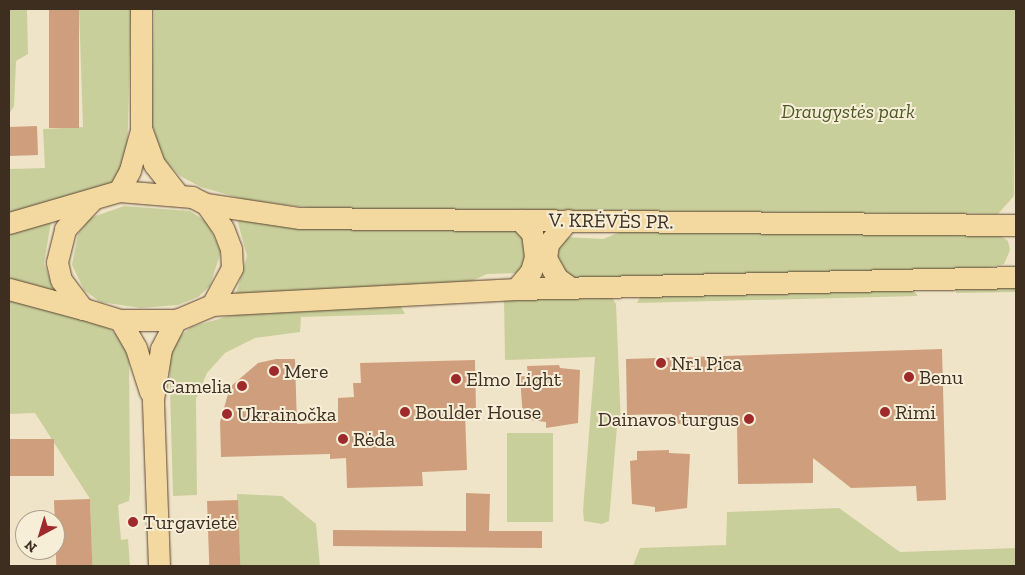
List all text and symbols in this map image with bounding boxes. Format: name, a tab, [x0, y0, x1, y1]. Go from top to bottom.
park label: Draugystės park	[781, 99, 915, 123]
street label: V. KRĖVĖS PR.	[548, 208, 674, 234]
place label: Nr1 Pica	[671, 351, 742, 375]
marker: Nr1 Pica	[655, 357, 667, 369]
place label: Mere	[284, 359, 328, 383]
marker: Mere	[268, 365, 280, 377]
place label: Benu	[919, 365, 963, 389]
place label: Elmo Light	[466, 367, 561, 391]
marker: Benu	[903, 371, 915, 383]
marker: Elmo Light	[450, 373, 462, 385]
place label: Camelia	[162, 374, 232, 398]
marker: Camelia	[236, 380, 248, 392]
place label: Boulder House	[415, 400, 541, 424]
place label: Rimi	[895, 400, 936, 424]
place label: Ukrainočka	[237, 402, 336, 426]
marker: Boulder House	[399, 406, 411, 418]
marker: Rimi	[879, 406, 891, 418]
place label: Dainavos turgus	[598, 407, 739, 431]
marker: Ukrainočka	[221, 408, 233, 420]
marker: Dainavos turgus	[743, 413, 755, 425]
place label: Rėda	[353, 427, 395, 451]
marker: Rėda	[337, 433, 349, 445]
north arrow	[15, 510, 65, 560]
place label: Turgavietė	[143, 510, 237, 534]
marker: Turgavietė	[127, 516, 139, 528]
text: N	[21, 536, 40, 556]

